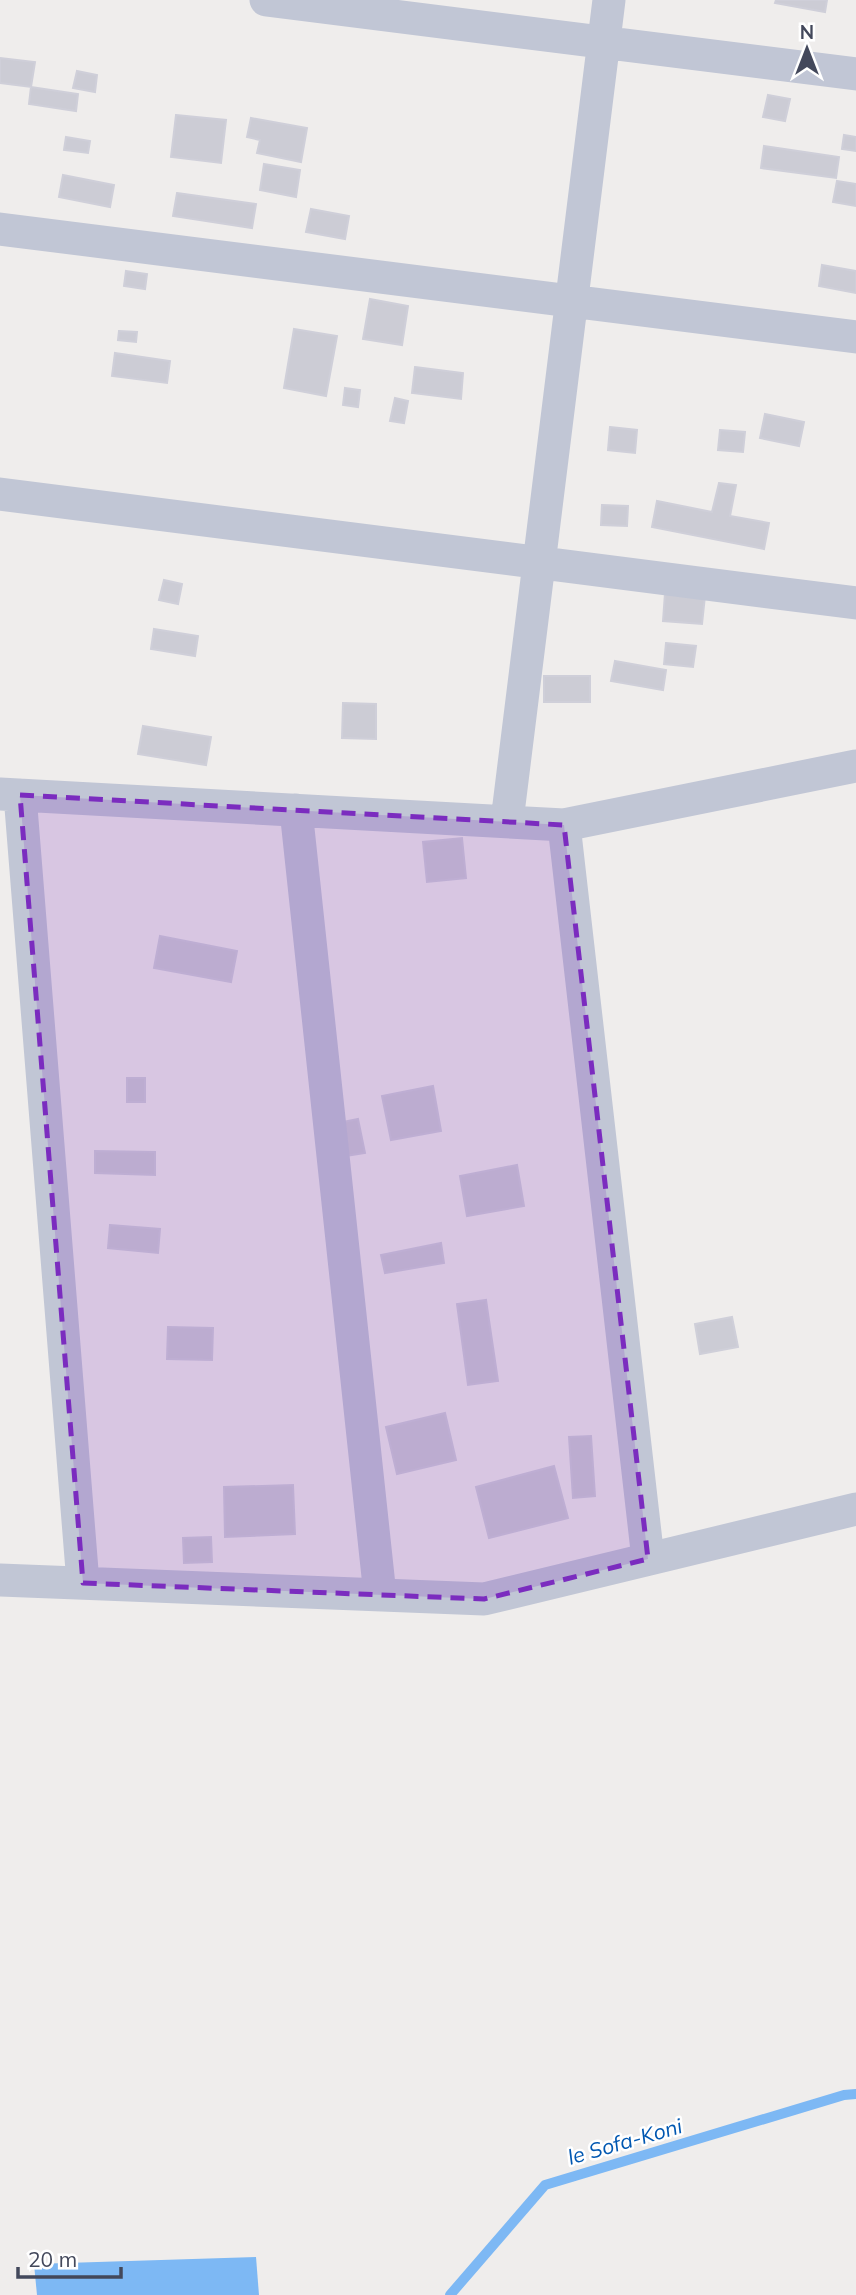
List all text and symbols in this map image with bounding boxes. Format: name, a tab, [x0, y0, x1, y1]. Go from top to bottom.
north arrow	[772, 14, 842, 84]
text: N	[800, 20, 814, 44]
water label: le Sofa-Koni	[565, 2112, 686, 2170]
scale bar	[18, 2236, 121, 2280]
text: 20 m	[28, 2246, 77, 2272]

